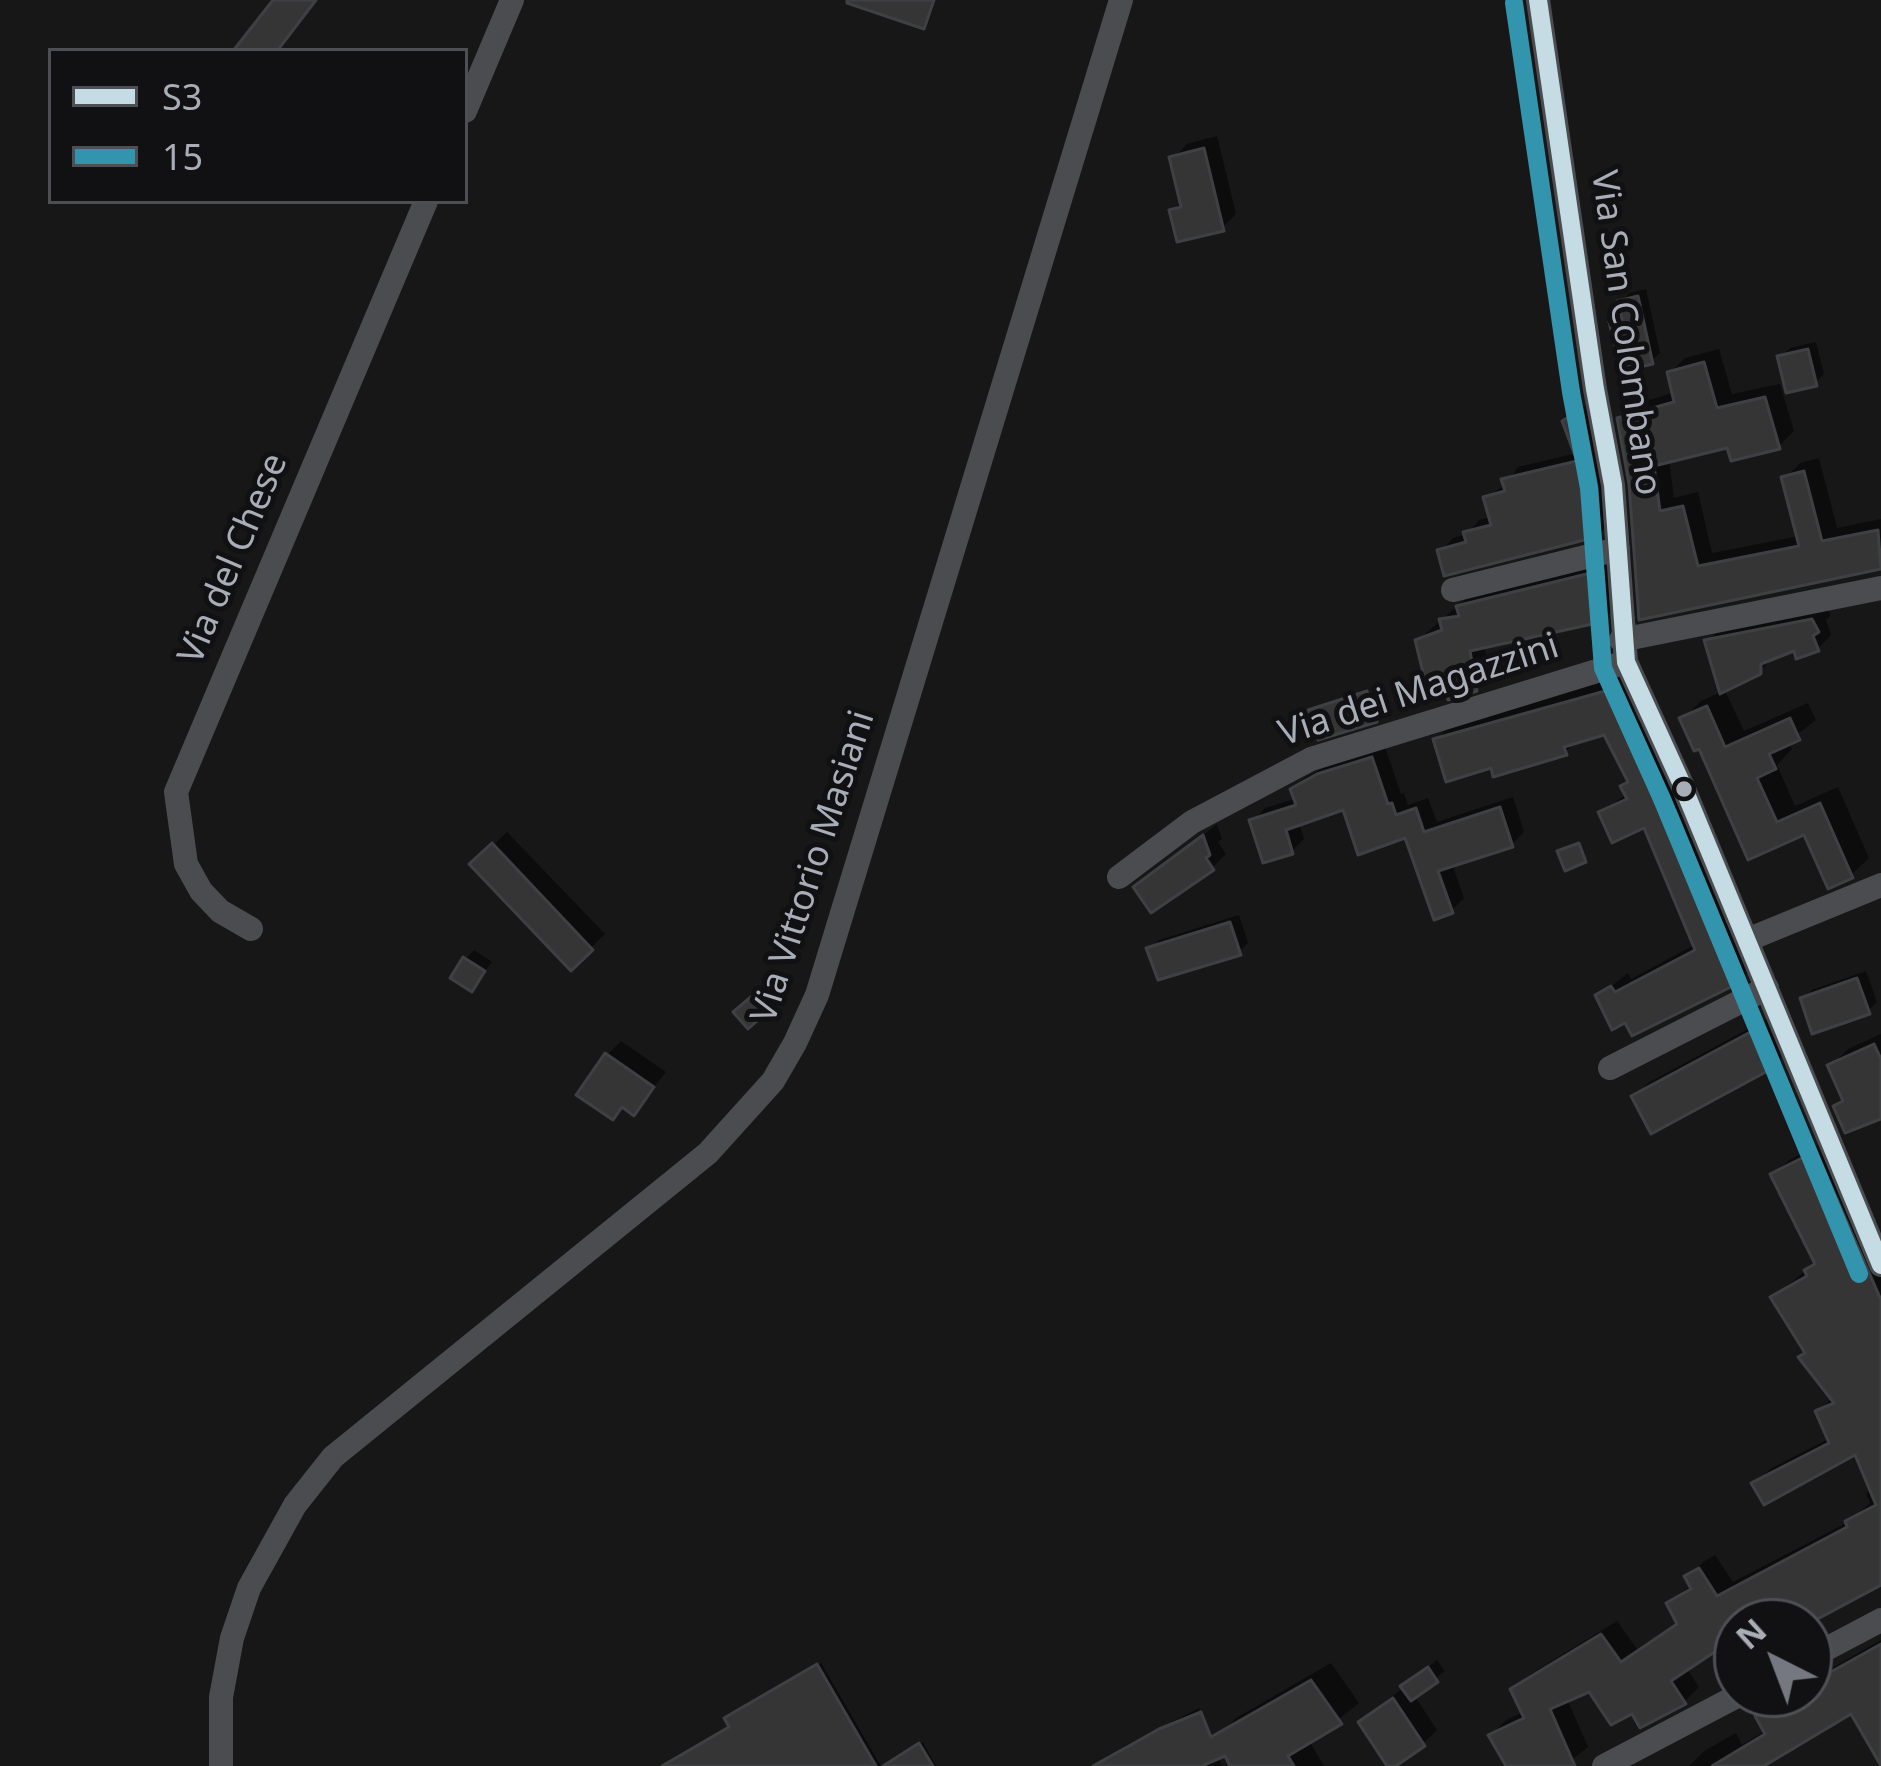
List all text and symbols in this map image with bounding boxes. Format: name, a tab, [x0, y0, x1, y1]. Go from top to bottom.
legend	[48, 48, 468, 204]
text: S3	[162, 72, 202, 121]
text: 15	[162, 132, 203, 181]
street label: Via San Colombano	[1581, 168, 1669, 498]
street label: Via del Chese	[170, 447, 298, 671]
street label: Via dei Magazzini	[1274, 625, 1564, 757]
street label: Via Vittorio Masiani	[743, 706, 885, 1028]
unlabelled marker	[1673, 778, 1695, 800]
north arrow	[1713, 1598, 1833, 1718]
text: N	[1726, 1607, 1776, 1659]

